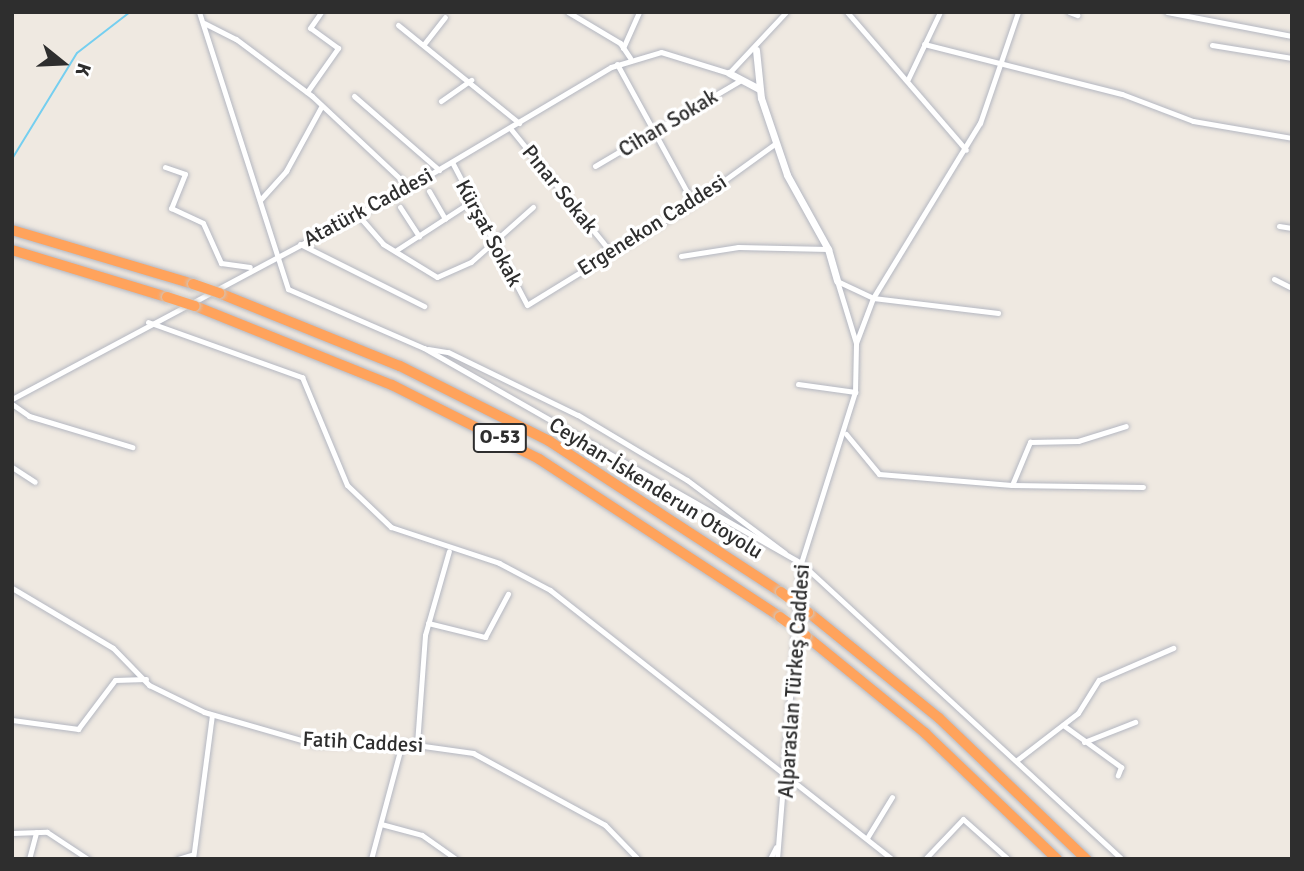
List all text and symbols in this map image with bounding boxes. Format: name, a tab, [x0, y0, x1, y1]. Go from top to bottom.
north arrow	[28, 28, 98, 98]
text: K	[70, 60, 96, 79]
street label: Cihan Sokak	[614, 84, 722, 162]
street label: Pınar Sokak	[517, 140, 603, 238]
street label: Atatürk Caddesi	[299, 162, 437, 252]
street label: Ergenekon Caddesi	[573, 169, 731, 281]
street label: Kürşat Sokak	[450, 175, 528, 291]
street label: Ceyhan-İskenderun Otoyolu	[544, 412, 768, 564]
road number: O-53	[472, 422, 528, 453]
street label: Alparaslan Türkeş Caddesi	[773, 563, 815, 799]
street label: Fatih Caddesi	[302, 726, 424, 758]

